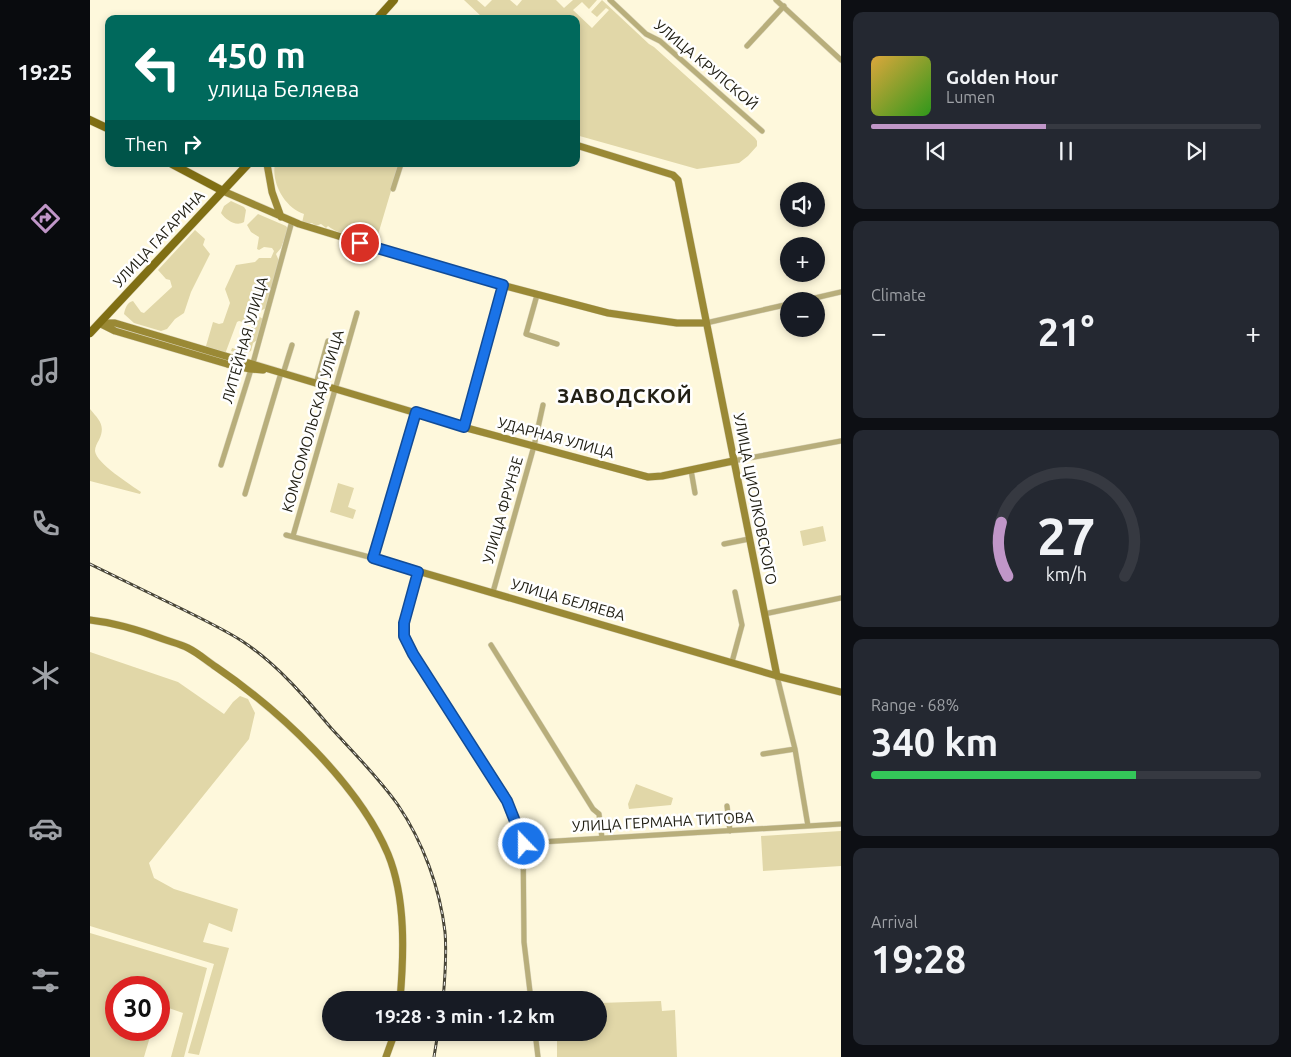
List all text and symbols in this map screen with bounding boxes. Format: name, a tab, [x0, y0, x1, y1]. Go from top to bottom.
street label: УЛИЦА КРУПСКОЙ	[651, 16, 762, 113]
icon: left	[125, 35, 190, 100]
text: 450 m	[208, 35, 306, 75]
text: 19:25	[17, 59, 73, 84]
text: Golden Hour	[946, 66, 1058, 88]
text: улица Беляева	[208, 76, 359, 101]
text: Lumen	[946, 88, 995, 106]
icon: right	[178, 130, 206, 158]
text: Then	[125, 133, 168, 155]
icon: previous	[922, 137, 950, 165]
icon: pause	[1052, 137, 1080, 165]
icon: next	[1182, 137, 1210, 165]
map controls	[780, 182, 825, 337]
button: sound	[780, 182, 825, 227]
street label: УЛИЦА ГАГАРИНА	[110, 187, 208, 290]
icon: directions	[28, 201, 63, 236]
pin	[339, 222, 381, 264]
icon: arrive	[346, 229, 374, 257]
button: +	[780, 237, 825, 282]
street label: ЛИТЕЙНАЯ УЛИЦА	[218, 274, 271, 405]
text: Climate	[871, 286, 926, 304]
button: −	[780, 292, 825, 337]
text: 21°	[1038, 311, 1094, 353]
text: −	[871, 317, 887, 348]
text: +	[1245, 317, 1261, 348]
street label: КОМСОМОЛЬСКАЯ УЛИЦА	[278, 327, 347, 514]
icon: music	[28, 354, 63, 389]
district label: ЗАВОДСКОЙ	[557, 384, 693, 407]
street label: УЛИЦА ЦИОЛКОВСКОГО	[731, 412, 780, 586]
street label: УДАРНАЯ УЛИЦА	[496, 414, 616, 461]
street label: УЛИЦА ФРУНЗЕ	[479, 454, 526, 565]
icon: phone	[28, 506, 63, 541]
text: 27	[1037, 507, 1095, 565]
text: km/h	[1045, 564, 1087, 584]
street label: УЛИЦА БЕЛЯЕВА	[509, 575, 627, 624]
icon: climate	[28, 658, 63, 693]
text: Range · 68%	[871, 696, 959, 714]
text: 340 km	[871, 721, 998, 763]
street label: УЛИЦА ГЕРМАНА ТИТОВА	[572, 808, 755, 835]
icon: car	[28, 811, 63, 846]
position arrow	[497, 817, 549, 869]
text: Arrival	[871, 913, 918, 931]
text: 19:28	[871, 938, 966, 980]
icon: filters	[28, 963, 63, 998]
speed limit sign: 30	[105, 976, 170, 1041]
text: 19:28 · 3 min · 1.2 km	[374, 1005, 555, 1027]

